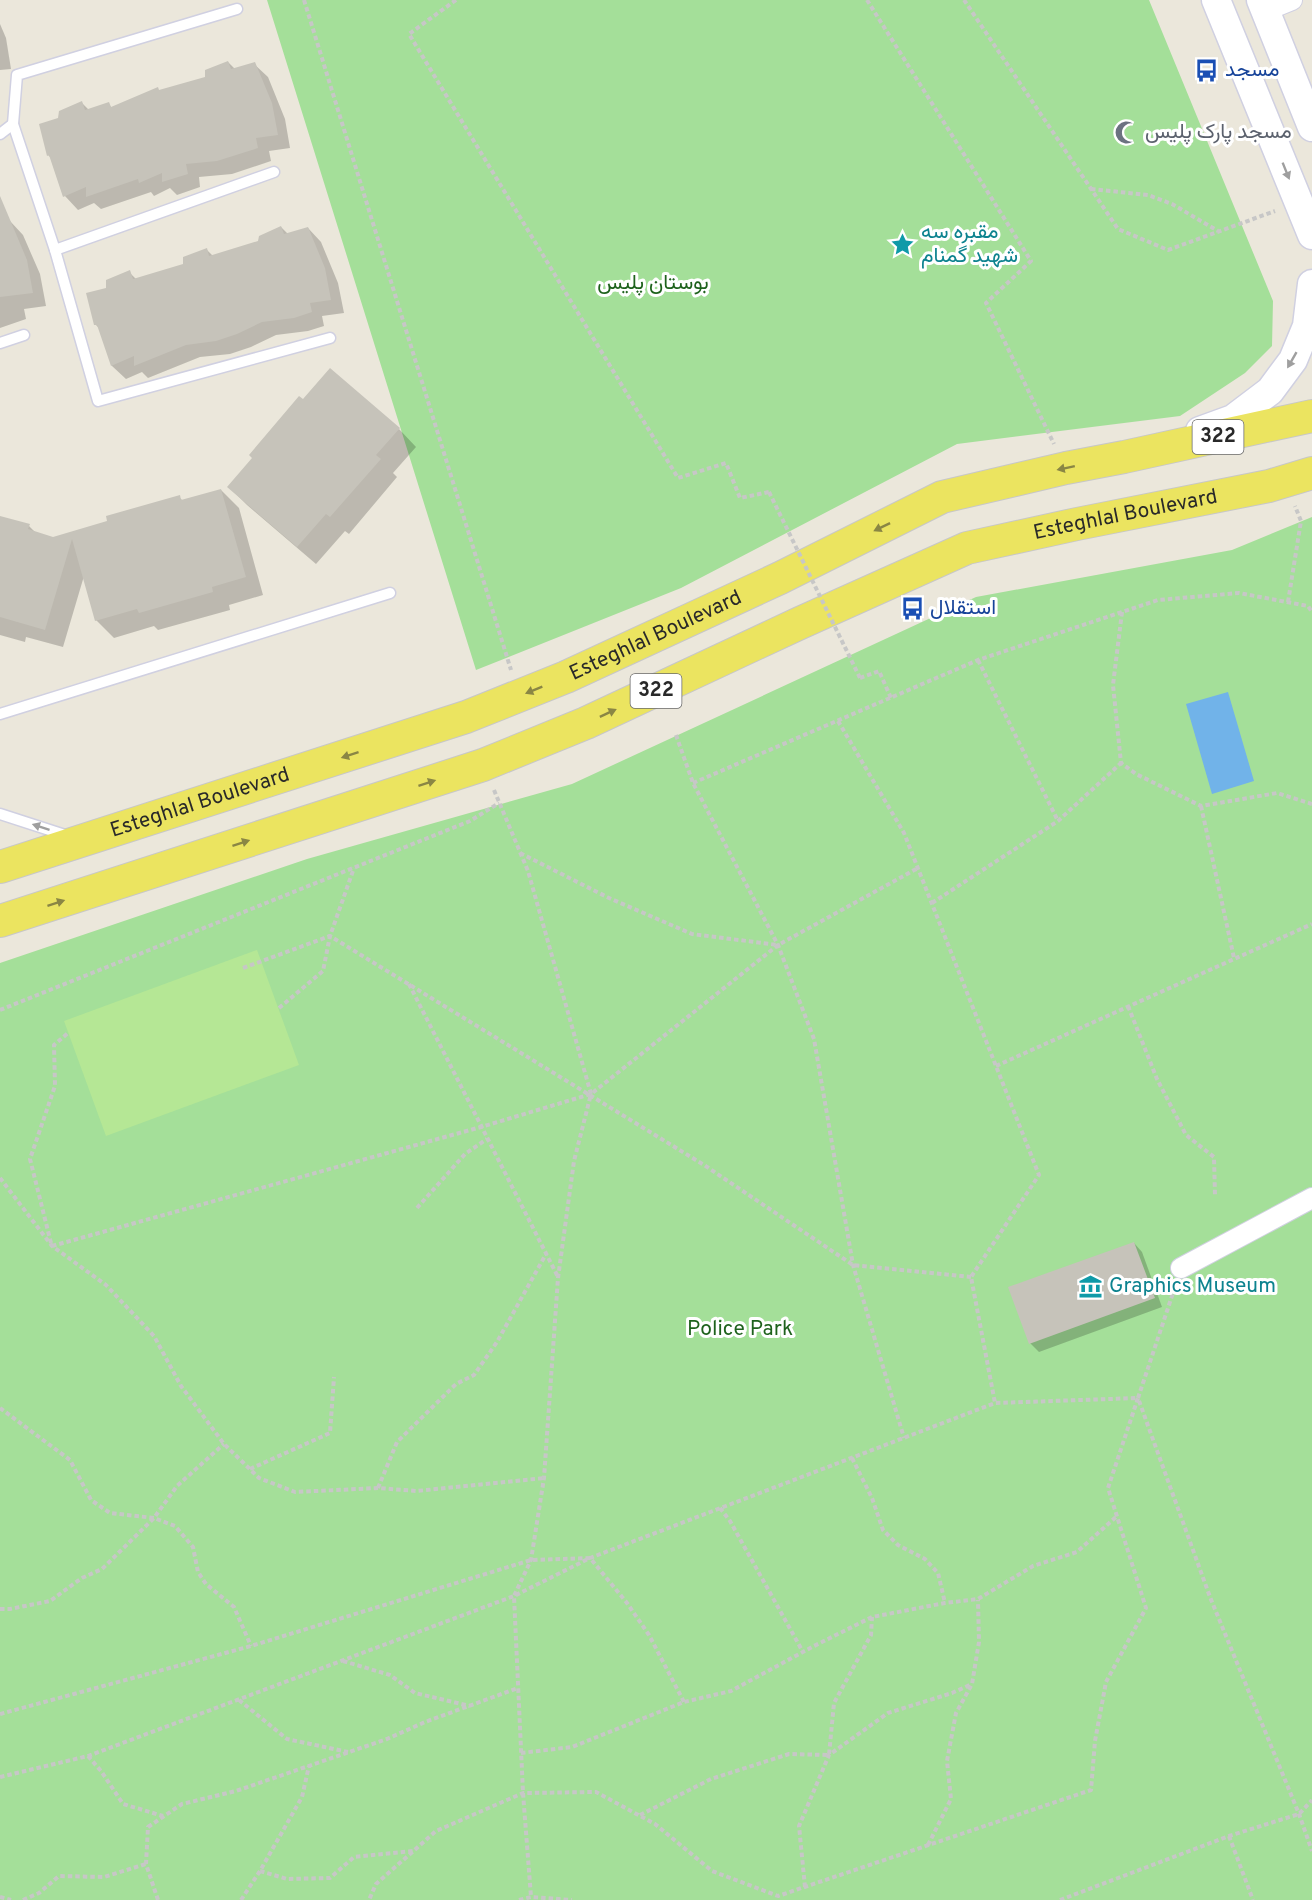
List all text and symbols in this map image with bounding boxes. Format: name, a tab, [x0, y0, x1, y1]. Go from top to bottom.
bus stop icon: مسجد	[1194, 57, 1220, 83]
place label: مسجد	[1225, 57, 1279, 84]
mosque icon: مسجد پارک پلیس	[1114, 119, 1140, 145]
place label: مسجد پارک پلیس	[1145, 119, 1292, 146]
one-way arrow	[1282, 162, 1291, 180]
place label: مقبره سه شهید گمنام	[921, 219, 1018, 270]
place icon: مقبره سه شهید گمنام	[890, 231, 916, 257]
park label: بوستان پلیس	[597, 270, 709, 297]
one-way arrow	[1286, 352, 1297, 368]
road number: 322	[1192, 420, 1244, 454]
one-way arrow	[1057, 464, 1076, 473]
street label: Esteghlal Boulevard	[1031, 483, 1220, 547]
one-way arrow	[873, 522, 890, 532]
street label: Esteghlal Boulevard	[565, 584, 746, 687]
bus stop icon: استقلال	[899, 595, 925, 621]
place label: استقلال	[930, 595, 996, 622]
road number: 322	[630, 674, 682, 708]
one-way arrow	[525, 685, 543, 695]
one-way arrow	[600, 708, 617, 717]
one-way arrow	[341, 751, 359, 760]
street label: Esteghlal Boulevard	[107, 761, 293, 844]
one-way arrow	[418, 778, 436, 787]
one-way arrow	[32, 822, 50, 832]
one-way arrow	[232, 837, 250, 847]
one-way arrow	[47, 898, 65, 907]
museum icon: Graphics Museum	[1078, 1273, 1104, 1299]
place label: Graphics Museum	[1109, 1273, 1276, 1300]
park label: Police Park	[687, 1316, 793, 1343]

